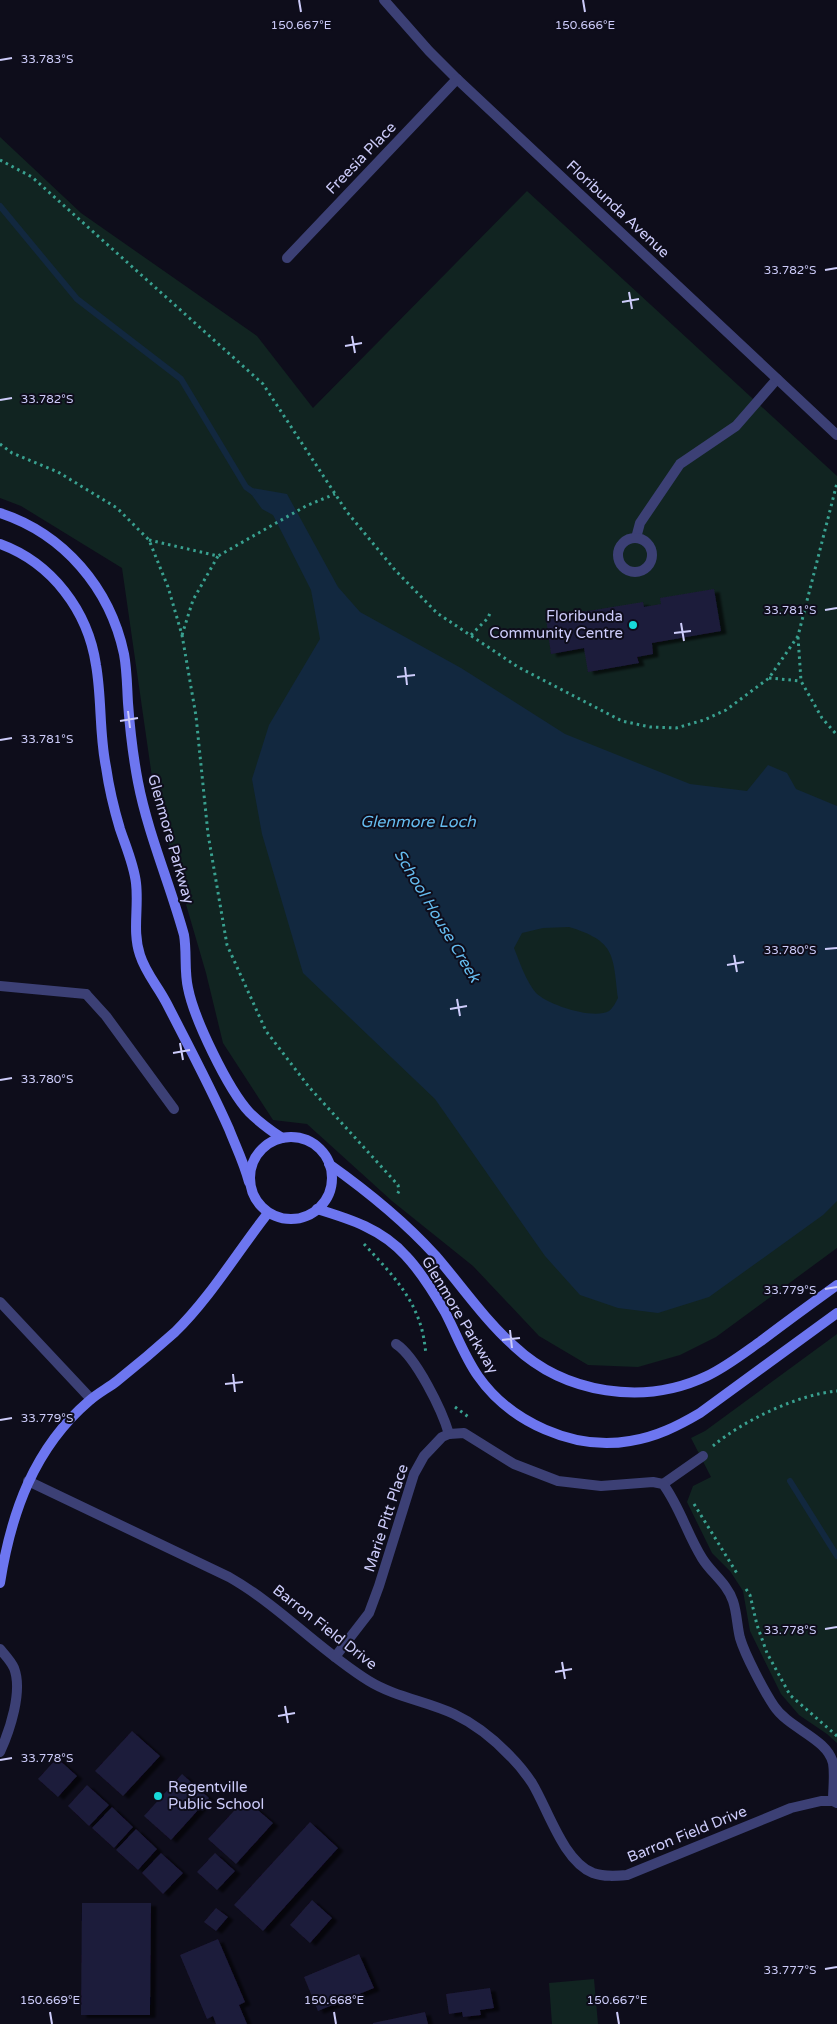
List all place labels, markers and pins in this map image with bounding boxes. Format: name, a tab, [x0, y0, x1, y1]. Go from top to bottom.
place label: Floribunda Community Centre	[489, 607, 623, 642]
marker: Floribunda Community Centre	[627, 619, 639, 631]
place label: Regentville Public School	[168, 1778, 264, 1813]
marker: Regentville Public School	[152, 1790, 164, 1802]

